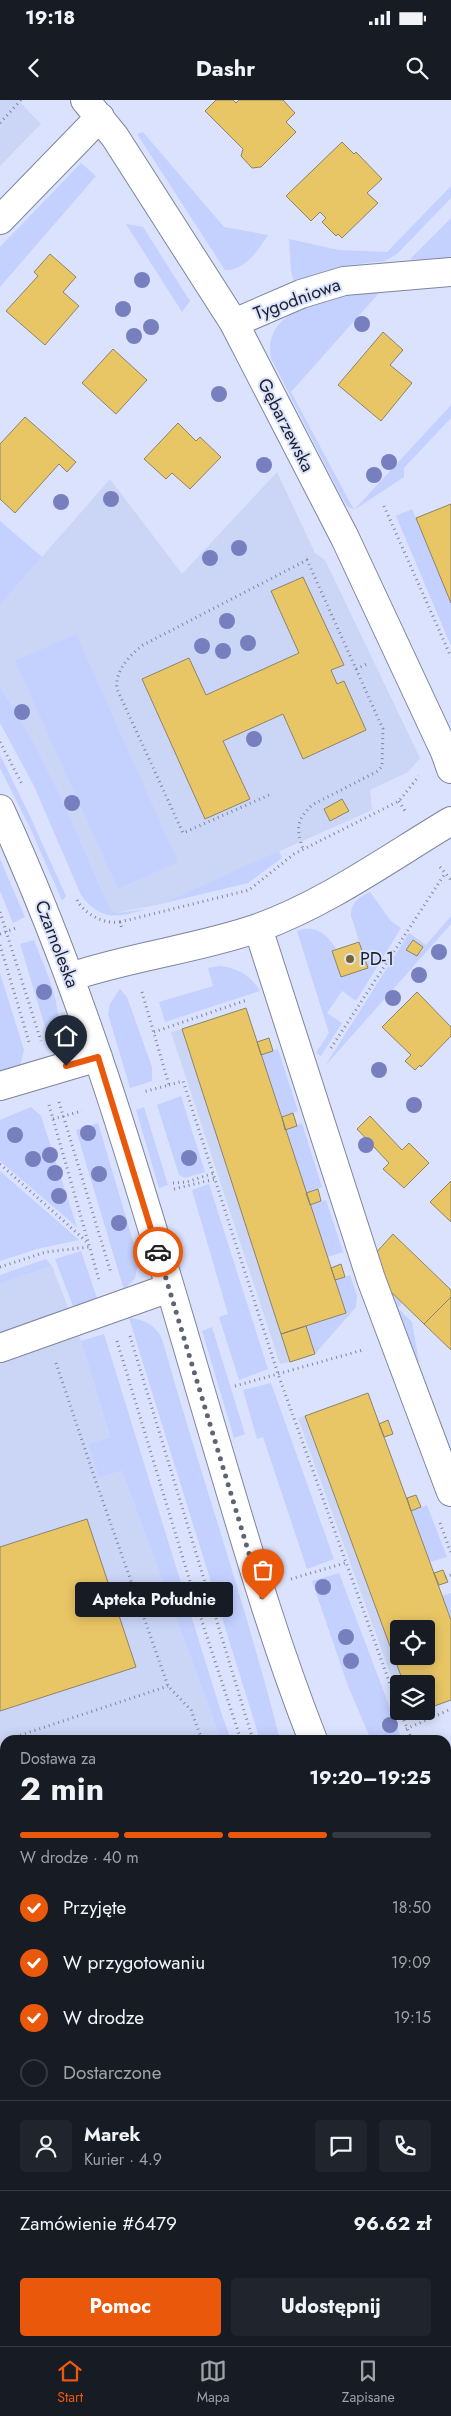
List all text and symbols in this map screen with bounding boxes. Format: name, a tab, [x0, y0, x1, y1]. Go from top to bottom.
text: 19:18	[25, 4, 75, 31]
text: Dashr	[196, 52, 255, 84]
icon: back	[20, 54, 48, 82]
icon: search	[403, 54, 431, 82]
street label: Tygodniowa	[250, 271, 344, 327]
street label: Gębarzewska	[251, 374, 321, 476]
street label: Czarnoleska	[28, 896, 86, 992]
place label: PD-1	[360, 946, 394, 972]
marker: PD-1	[344, 953, 356, 965]
pin	[45, 1015, 87, 1066]
icon: home	[52, 1022, 80, 1050]
courier	[133, 1227, 183, 1277]
icon: car	[144, 1238, 172, 1266]
pin	[242, 1549, 284, 1600]
icon: bag	[249, 1556, 277, 1584]
callout: Apteka Południe	[76, 1582, 233, 1618]
text: Apteka Południe	[92, 1588, 216, 1611]
map controls	[390, 1620, 435, 1720]
button: locate	[390, 1620, 435, 1665]
button: layers	[390, 1675, 435, 1720]
text: Dostawa za	[20, 1747, 96, 1770]
text: 19:20–19:25	[309, 1764, 431, 1791]
text: 2 min	[20, 1766, 104, 1812]
text: W drodze · 40 m	[20, 1846, 139, 1869]
icon: check	[20, 1894, 48, 1922]
text: Przyjęte	[63, 1894, 126, 1921]
text: 18:50	[392, 1896, 431, 1919]
icon: check	[20, 1949, 48, 1977]
text: W przygotowaniu	[63, 1949, 205, 1976]
text: 19:09	[391, 1951, 431, 1974]
icon: check	[20, 2004, 48, 2032]
text: W drodze	[63, 2004, 144, 2031]
text: 19:15	[394, 2006, 431, 2029]
text: Dostarczone	[63, 2059, 162, 2086]
button: person	[20, 2120, 72, 2172]
button: chat	[315, 2120, 367, 2172]
button: phone	[379, 2120, 431, 2172]
text: Marek	[84, 2121, 141, 2148]
text: Kurier · 4.9	[84, 2148, 162, 2171]
text: Zamówienie #6479	[20, 2210, 177, 2237]
text: 96.62 zł	[354, 2210, 431, 2237]
button: Pomoc	[20, 2278, 221, 2336]
button: Udostępnij	[231, 2278, 431, 2336]
tab: Start	[56, 2357, 84, 2407]
tab: Mapa	[197, 2357, 229, 2407]
tab: Zapisane	[342, 2357, 395, 2407]

